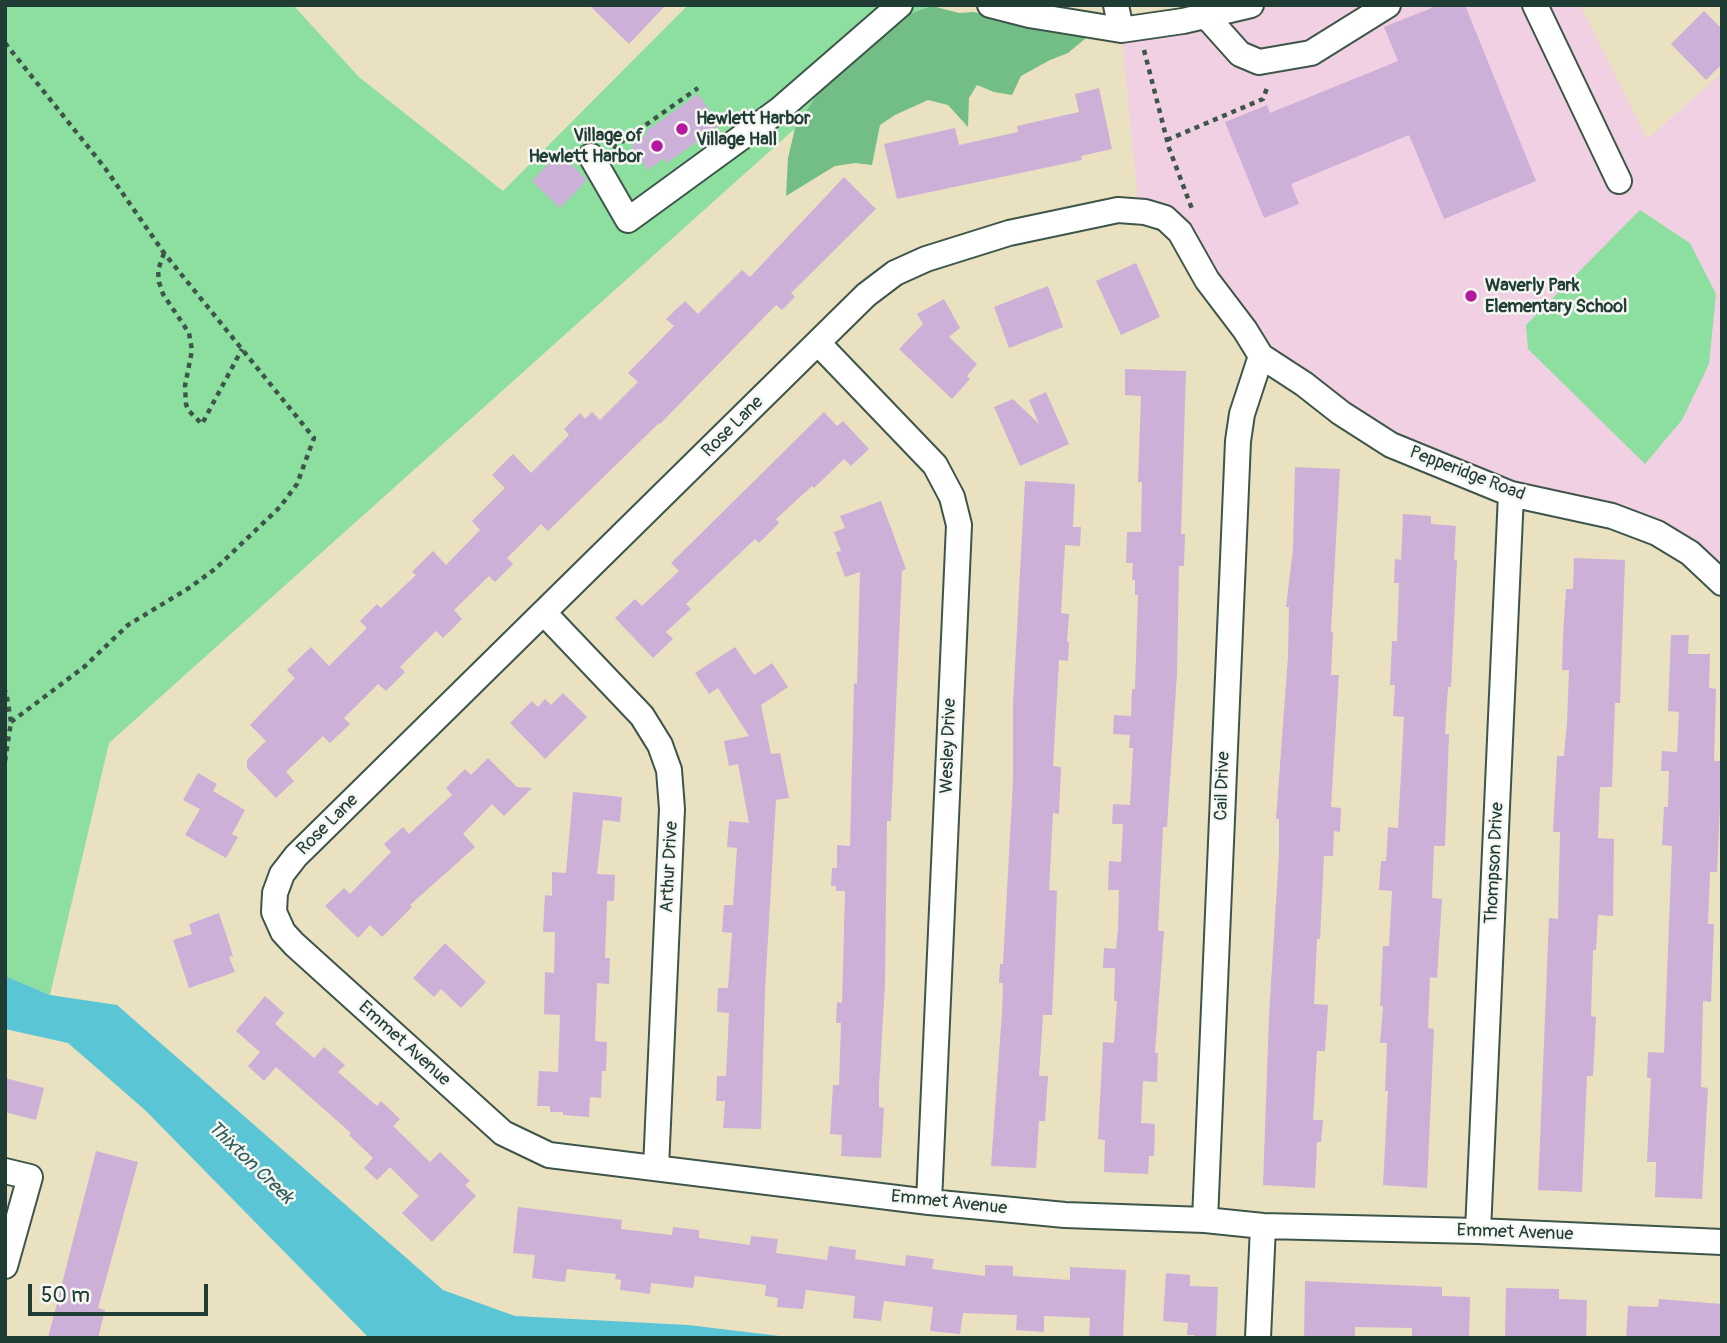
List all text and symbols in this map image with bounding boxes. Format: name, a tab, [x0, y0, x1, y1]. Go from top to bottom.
place label: Hewlett Harbor Village Hall	[696, 108, 810, 150]
marker: Hewlett Harbor Village Hall	[674, 121, 690, 137]
place label: Village of Hewlett Harbor	[529, 125, 643, 168]
marker: Village of Hewlett Harbor	[649, 138, 665, 154]
place label: Waverly Park Elementary School	[1485, 275, 1627, 318]
marker: Waverly Park Elementary School	[1463, 288, 1479, 304]
street label: Rose Lane	[698, 392, 768, 462]
street label: Pepperidge Road	[1406, 442, 1528, 506]
street label: Wesley Drive	[937, 698, 961, 794]
street label: Cail Drive	[1211, 751, 1235, 821]
street label: Rose Lane	[293, 790, 363, 860]
street label: Thompson Drive	[1481, 801, 1509, 925]
street label: Arthur Drive	[657, 821, 683, 913]
street label: Emmet Avenue	[353, 997, 455, 1091]
water label: Thixton Creek	[203, 1117, 297, 1209]
street label: Emmet Avenue	[890, 1186, 1008, 1220]
street label: Emmet Avenue	[1456, 1220, 1574, 1246]
scale bar	[32, 1270, 212, 1314]
text: 50 m	[41, 1282, 90, 1309]

